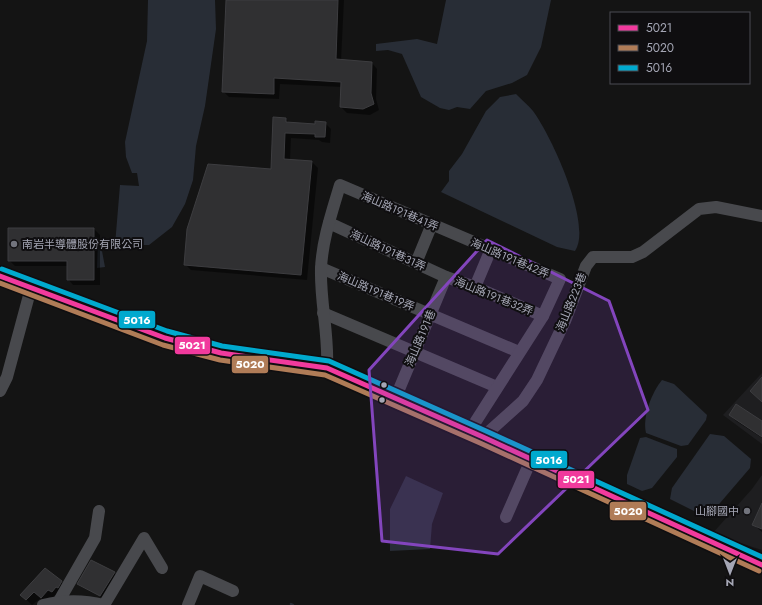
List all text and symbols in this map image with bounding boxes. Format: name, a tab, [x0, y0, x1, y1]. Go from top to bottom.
legend	[610, 12, 750, 84]
text: 5021	[646, 19, 672, 37]
text: 5020	[646, 39, 674, 57]
text: 5016	[646, 59, 672, 77]
street label: 海山路191巷41弄	[359, 187, 441, 235]
street label: 海山路191巷31弄	[347, 225, 429, 275]
street label: 海山路191巷42弄	[468, 234, 552, 282]
place label: 南岩半導體股份有限公司	[22, 236, 143, 252]
marker: 南岩半導體股份有限公司	[9, 239, 19, 249]
street label: 海山路191巷19弄	[335, 268, 417, 314]
street label: 海山路223巷	[552, 270, 590, 334]
street label: 海山路191巷32弄	[452, 273, 536, 319]
street label: 海山路191巷	[401, 307, 439, 369]
line badge: 5016	[118, 310, 156, 329]
text: 5016	[123, 312, 151, 328]
line badge: 5021	[174, 336, 211, 355]
text: 5021	[178, 337, 206, 353]
line badge: 5020	[231, 355, 269, 374]
text: 5020	[236, 356, 264, 372]
unlabelled marker	[379, 380, 389, 390]
unlabelled marker	[377, 395, 387, 405]
line badge: 5016	[530, 450, 568, 469]
text: 5016	[535, 452, 563, 468]
line badge: 5021	[557, 470, 595, 489]
text: 5021	[562, 471, 590, 487]
line badge: 5020	[609, 501, 647, 521]
text: 5020	[614, 503, 642, 519]
place label: 山腳國中	[695, 503, 739, 519]
marker: 山腳國中	[742, 506, 752, 516]
north arrow	[710, 553, 750, 593]
text: N	[726, 575, 734, 591]

